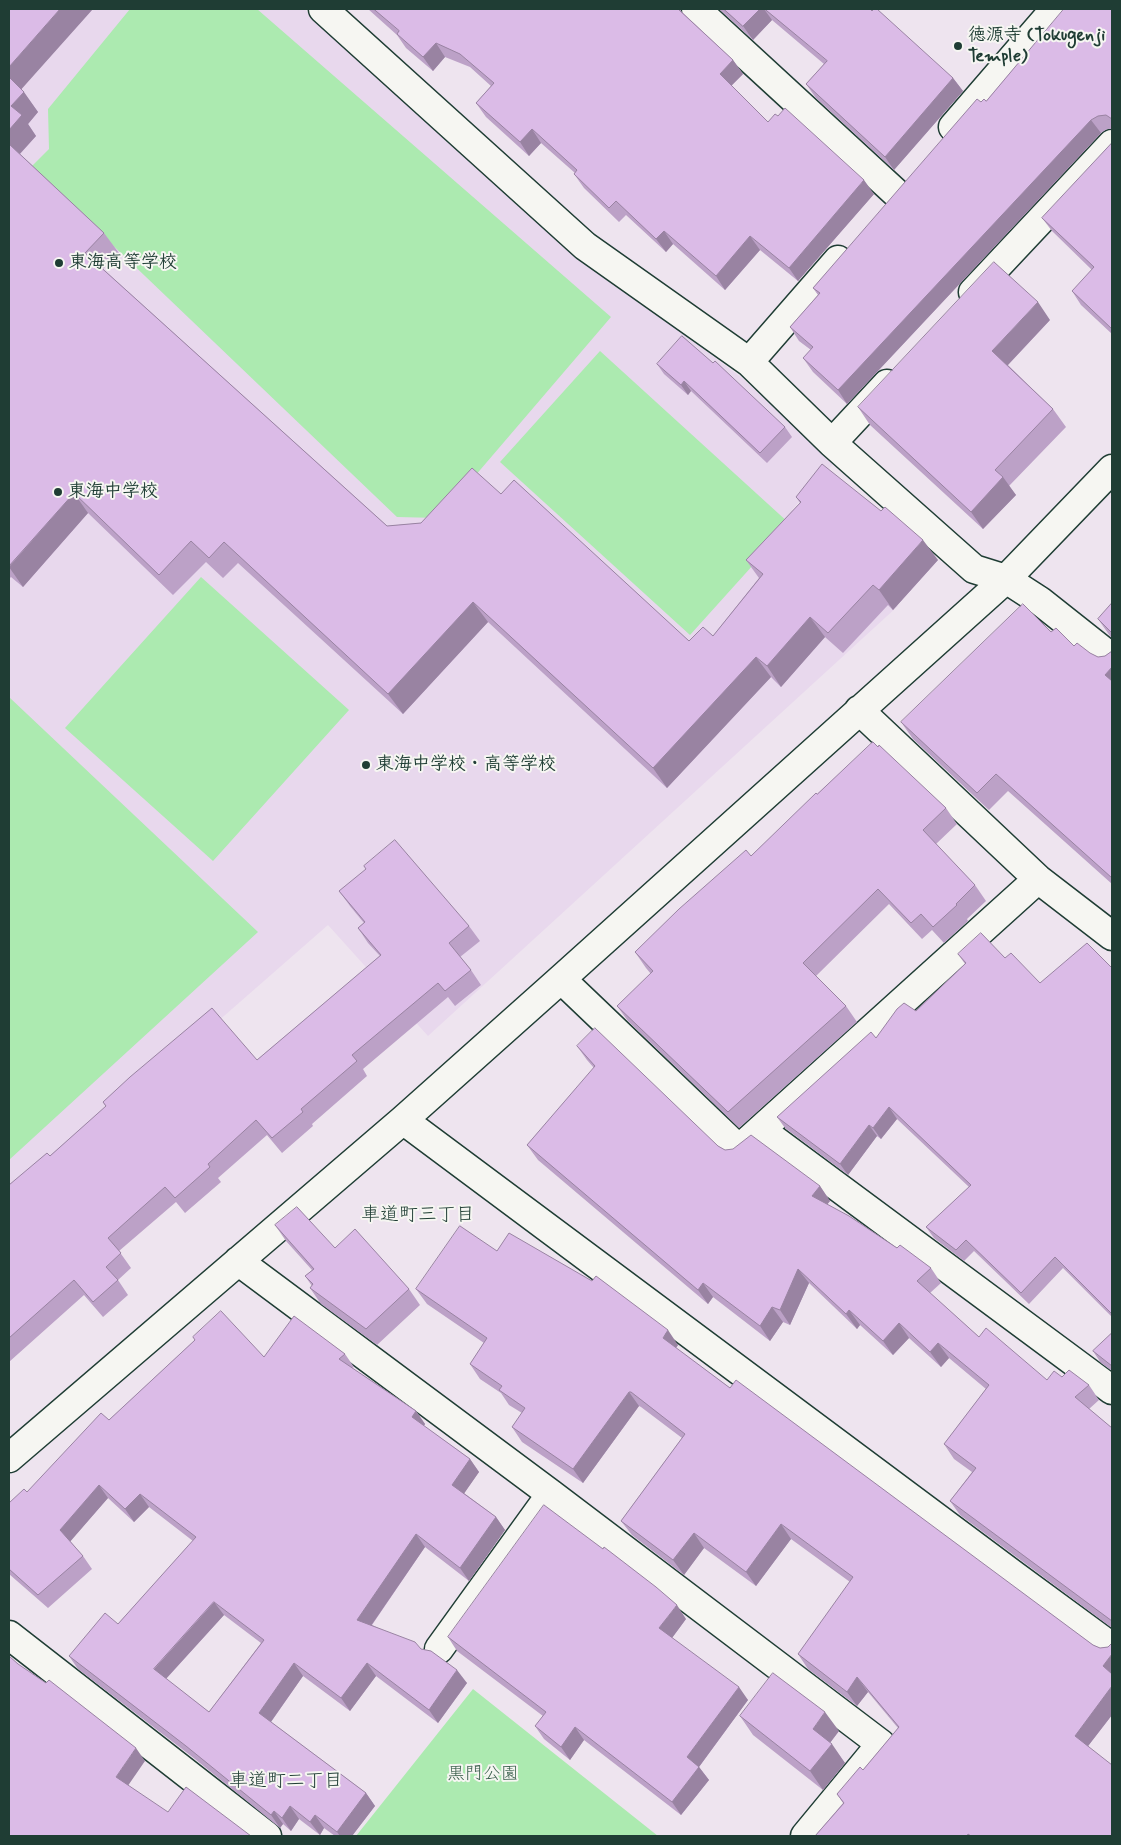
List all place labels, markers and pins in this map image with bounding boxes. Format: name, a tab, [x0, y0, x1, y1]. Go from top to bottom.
place label: 徳源寺 (Tokugenji Temple)	[968, 25, 1105, 68]
marker: 徳源寺 (Tokugenji Temple)	[952, 40, 964, 52]
place label: 東海高等学校	[69, 252, 177, 274]
marker: 東海高等学校	[53, 257, 65, 269]
place label: 東海中学校	[68, 481, 158, 503]
marker: 東海中学校	[52, 486, 64, 498]
place label: 東海中学校・高等学校	[376, 754, 556, 776]
marker: 東海中学校・高等学校	[360, 759, 372, 771]

